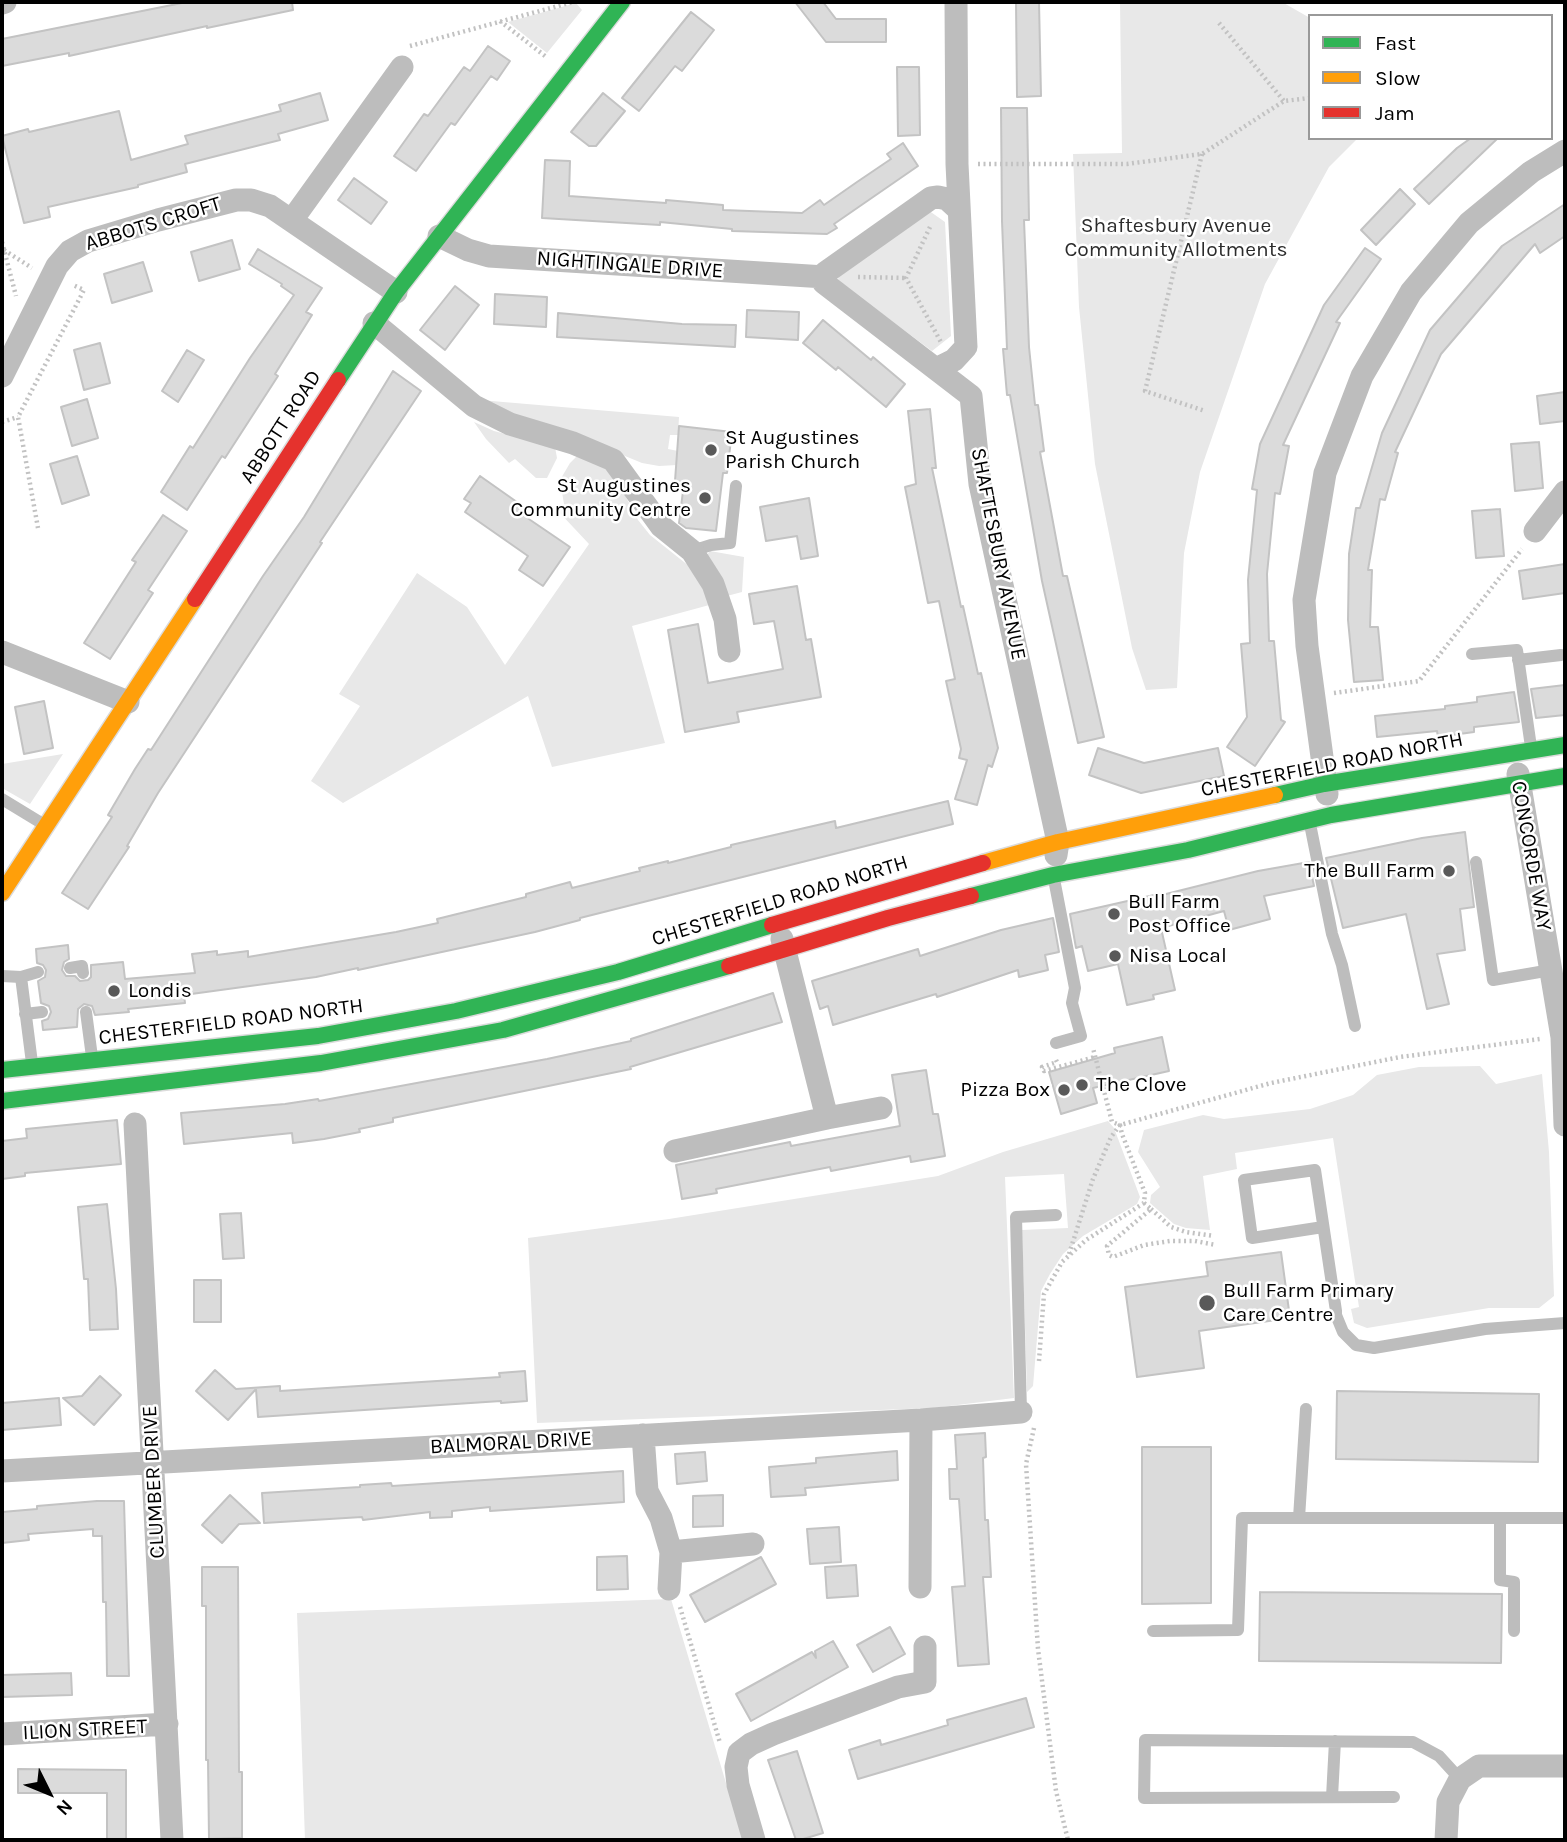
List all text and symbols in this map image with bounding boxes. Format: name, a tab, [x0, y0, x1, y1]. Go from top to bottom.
legend	[1308, 14, 1553, 140]
text: Fast	[1375, 31, 1416, 55]
text: Slow	[1375, 66, 1420, 90]
text: Jam	[1375, 101, 1415, 125]
street label: ABBOTS CROFT	[82, 191, 224, 257]
park label: Shaftesbury Avenue Community Allotments	[1064, 213, 1288, 263]
street label: NIGHTINGALE DRIVE	[536, 246, 724, 284]
street label: ABBOTT ROAD	[235, 366, 327, 488]
place label: St Augustines Parish Church	[725, 425, 860, 475]
marker: St Augustines Parish Church	[703, 442, 719, 458]
street label: SHAFTESBURY AVENUE	[965, 446, 1031, 662]
place label: St Augustines Community Centre	[510, 473, 691, 523]
marker: St Augustines Community Centre	[697, 490, 713, 506]
street label: CHESTERFIELD ROAD NORTH	[1199, 727, 1465, 803]
street label: CONCORDE WAY	[1505, 779, 1557, 933]
street label: CHESTERFIELD ROAD NORTH	[649, 850, 911, 952]
place label: The Bull Farm	[1304, 858, 1435, 884]
marker: The Bull Farm	[1441, 863, 1457, 879]
place label: Bull Farm Post Office	[1128, 889, 1231, 939]
marker: Bull Farm Post Office	[1106, 906, 1122, 922]
place label: Nisa Local	[1129, 943, 1227, 969]
marker: Nisa Local	[1107, 948, 1123, 964]
place label: Londis	[128, 978, 192, 1004]
marker: Londis	[106, 983, 122, 999]
street label: CHESTERFIELD ROAD NORTH	[97, 993, 365, 1051]
place label: The Clove	[1096, 1072, 1187, 1098]
place label: Pizza Box	[960, 1077, 1050, 1103]
marker: The Clove	[1074, 1077, 1090, 1093]
marker: Pizza Box	[1056, 1082, 1072, 1098]
place label: Bull Farm Primary Care Centre	[1223, 1278, 1394, 1328]
marker: Bull Farm Primary Care Centre	[1197, 1293, 1217, 1313]
street label: CLUMBER DRIVE	[137, 1405, 171, 1559]
street label: BALMORAL DRIVE	[429, 1426, 593, 1460]
street label: ILION STREET	[22, 1714, 148, 1746]
north arrow	[14, 1758, 84, 1828]
text: N	[52, 1795, 77, 1820]

